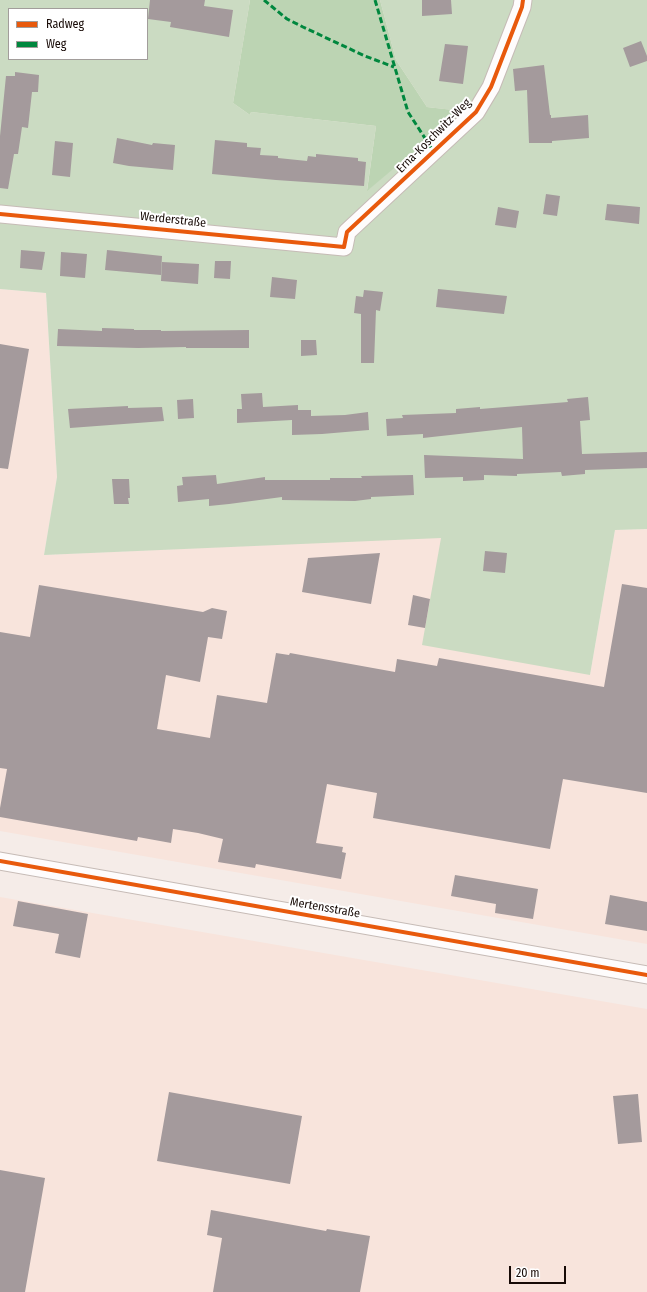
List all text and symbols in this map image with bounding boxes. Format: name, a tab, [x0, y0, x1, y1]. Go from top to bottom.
legend	[8, 8, 148, 60]
text: Radweg	[46, 17, 84, 31]
text: Weg	[46, 37, 66, 51]
street label: Erna-Koschwitz-Weg	[394, 96, 474, 176]
street label: Werderstraße	[139, 209, 207, 231]
street label: Mertensstraße	[289, 895, 361, 921]
scale bar	[511, 1258, 568, 1284]
text: 20 m	[516, 1266, 540, 1280]

